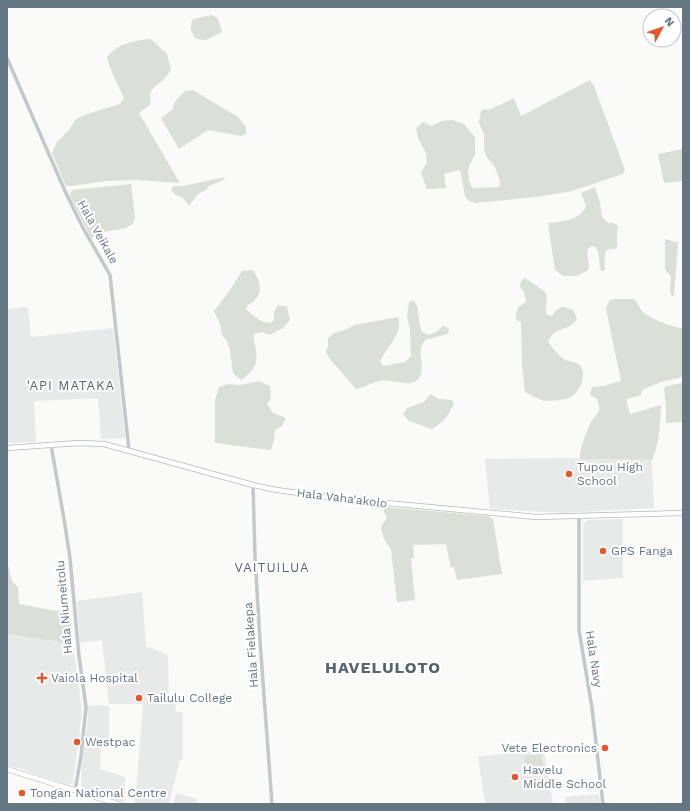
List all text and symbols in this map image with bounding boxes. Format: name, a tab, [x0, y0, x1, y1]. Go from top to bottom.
north arrow	[642, 8, 682, 48]
text: N	[662, 15, 677, 29]
street label: Hala Veikale	[75, 198, 121, 266]
district label: 'API MATAKA	[27, 378, 115, 393]
place label: Tupou High School	[577, 460, 643, 488]
marker: Tupou High School	[564, 469, 574, 479]
street label: Hala Vaha'akolo	[296, 486, 388, 510]
place label: GPS Fanga	[611, 544, 673, 558]
marker: GPS Fanga	[598, 546, 608, 556]
street label: Hala Niumeitolu	[53, 560, 75, 654]
district label: VAITUILUA	[234, 560, 310, 575]
street label: Hala Fielakepa	[241, 602, 261, 688]
street label: Hala Navy	[583, 629, 606, 689]
district label: HAVELULOTO	[325, 658, 441, 677]
place label: Vaiola Hospital	[51, 671, 138, 685]
marker: Vaiola Hospital	[36, 672, 48, 684]
place label: Tailulu College	[147, 691, 232, 705]
marker: Tailulu College	[134, 693, 144, 703]
place label: Westpac	[85, 735, 136, 749]
marker: Westpac	[72, 737, 82, 747]
place label: Vete Electronics	[501, 741, 597, 755]
marker: Vete Electronics	[600, 743, 610, 753]
place label: Havelu Middle School	[523, 763, 606, 791]
marker: Havelu Middle School	[510, 772, 520, 782]
place label: Tongan National Centre	[30, 786, 167, 800]
marker: Tongan National Centre	[17, 788, 27, 798]

